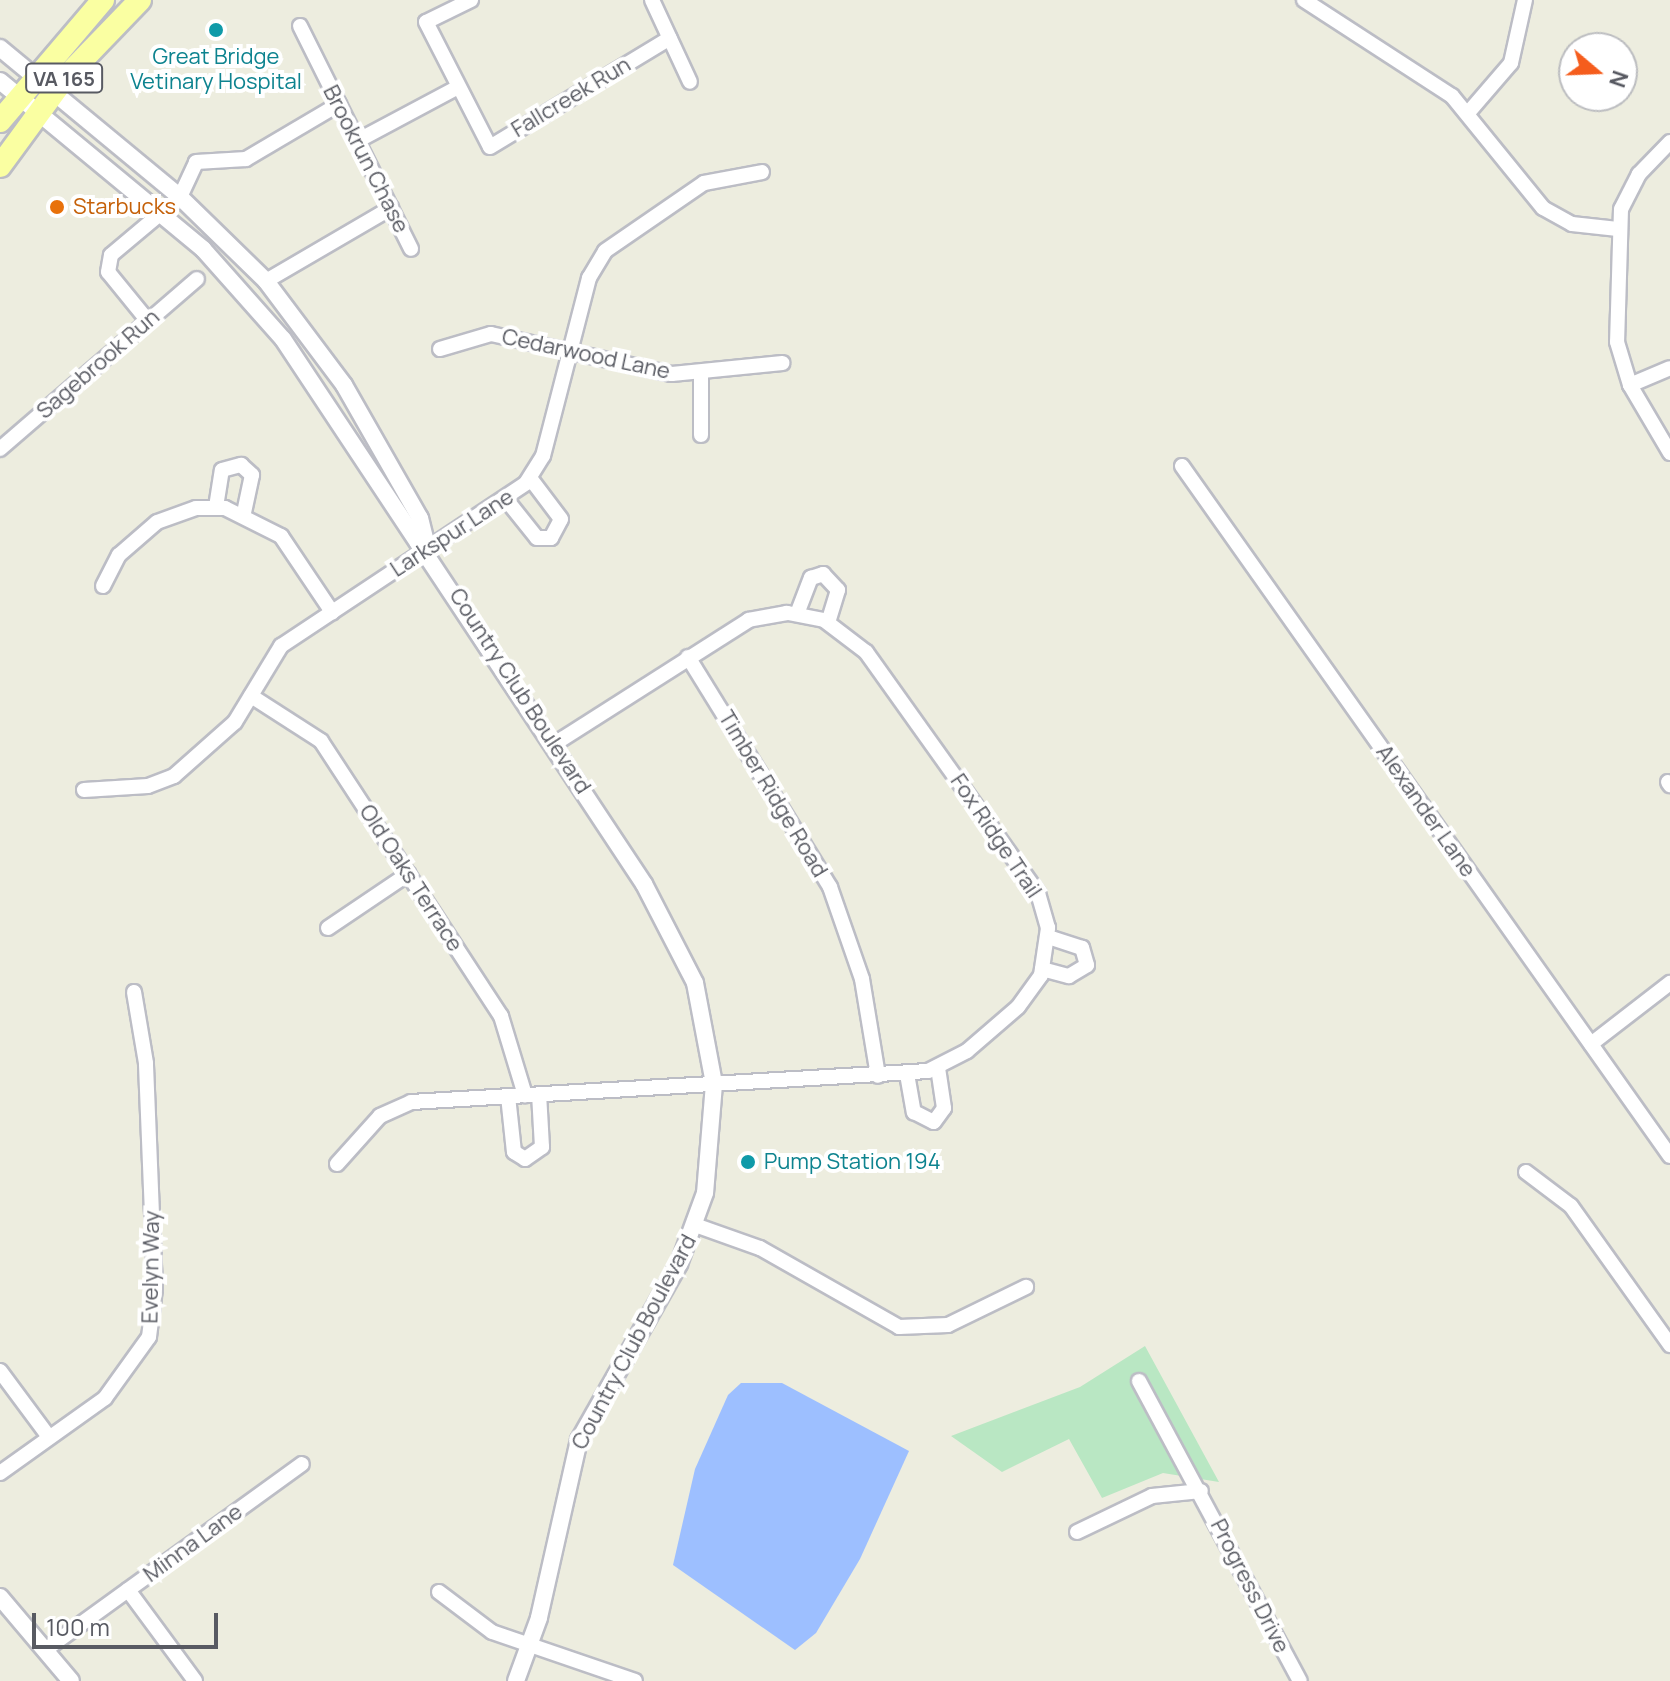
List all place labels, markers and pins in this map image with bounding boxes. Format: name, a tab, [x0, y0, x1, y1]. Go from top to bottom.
marker: Great Bridge Vetinary Hospital	[207, 21, 225, 39]
place label: Great Bridge Vetinary Hospital	[130, 43, 302, 94]
place label: Starbucks	[73, 194, 176, 220]
marker: Starbucks	[48, 198, 66, 216]
place label: Pump Station 194	[764, 1149, 941, 1175]
marker: Pump Station 194	[739, 1153, 757, 1171]

